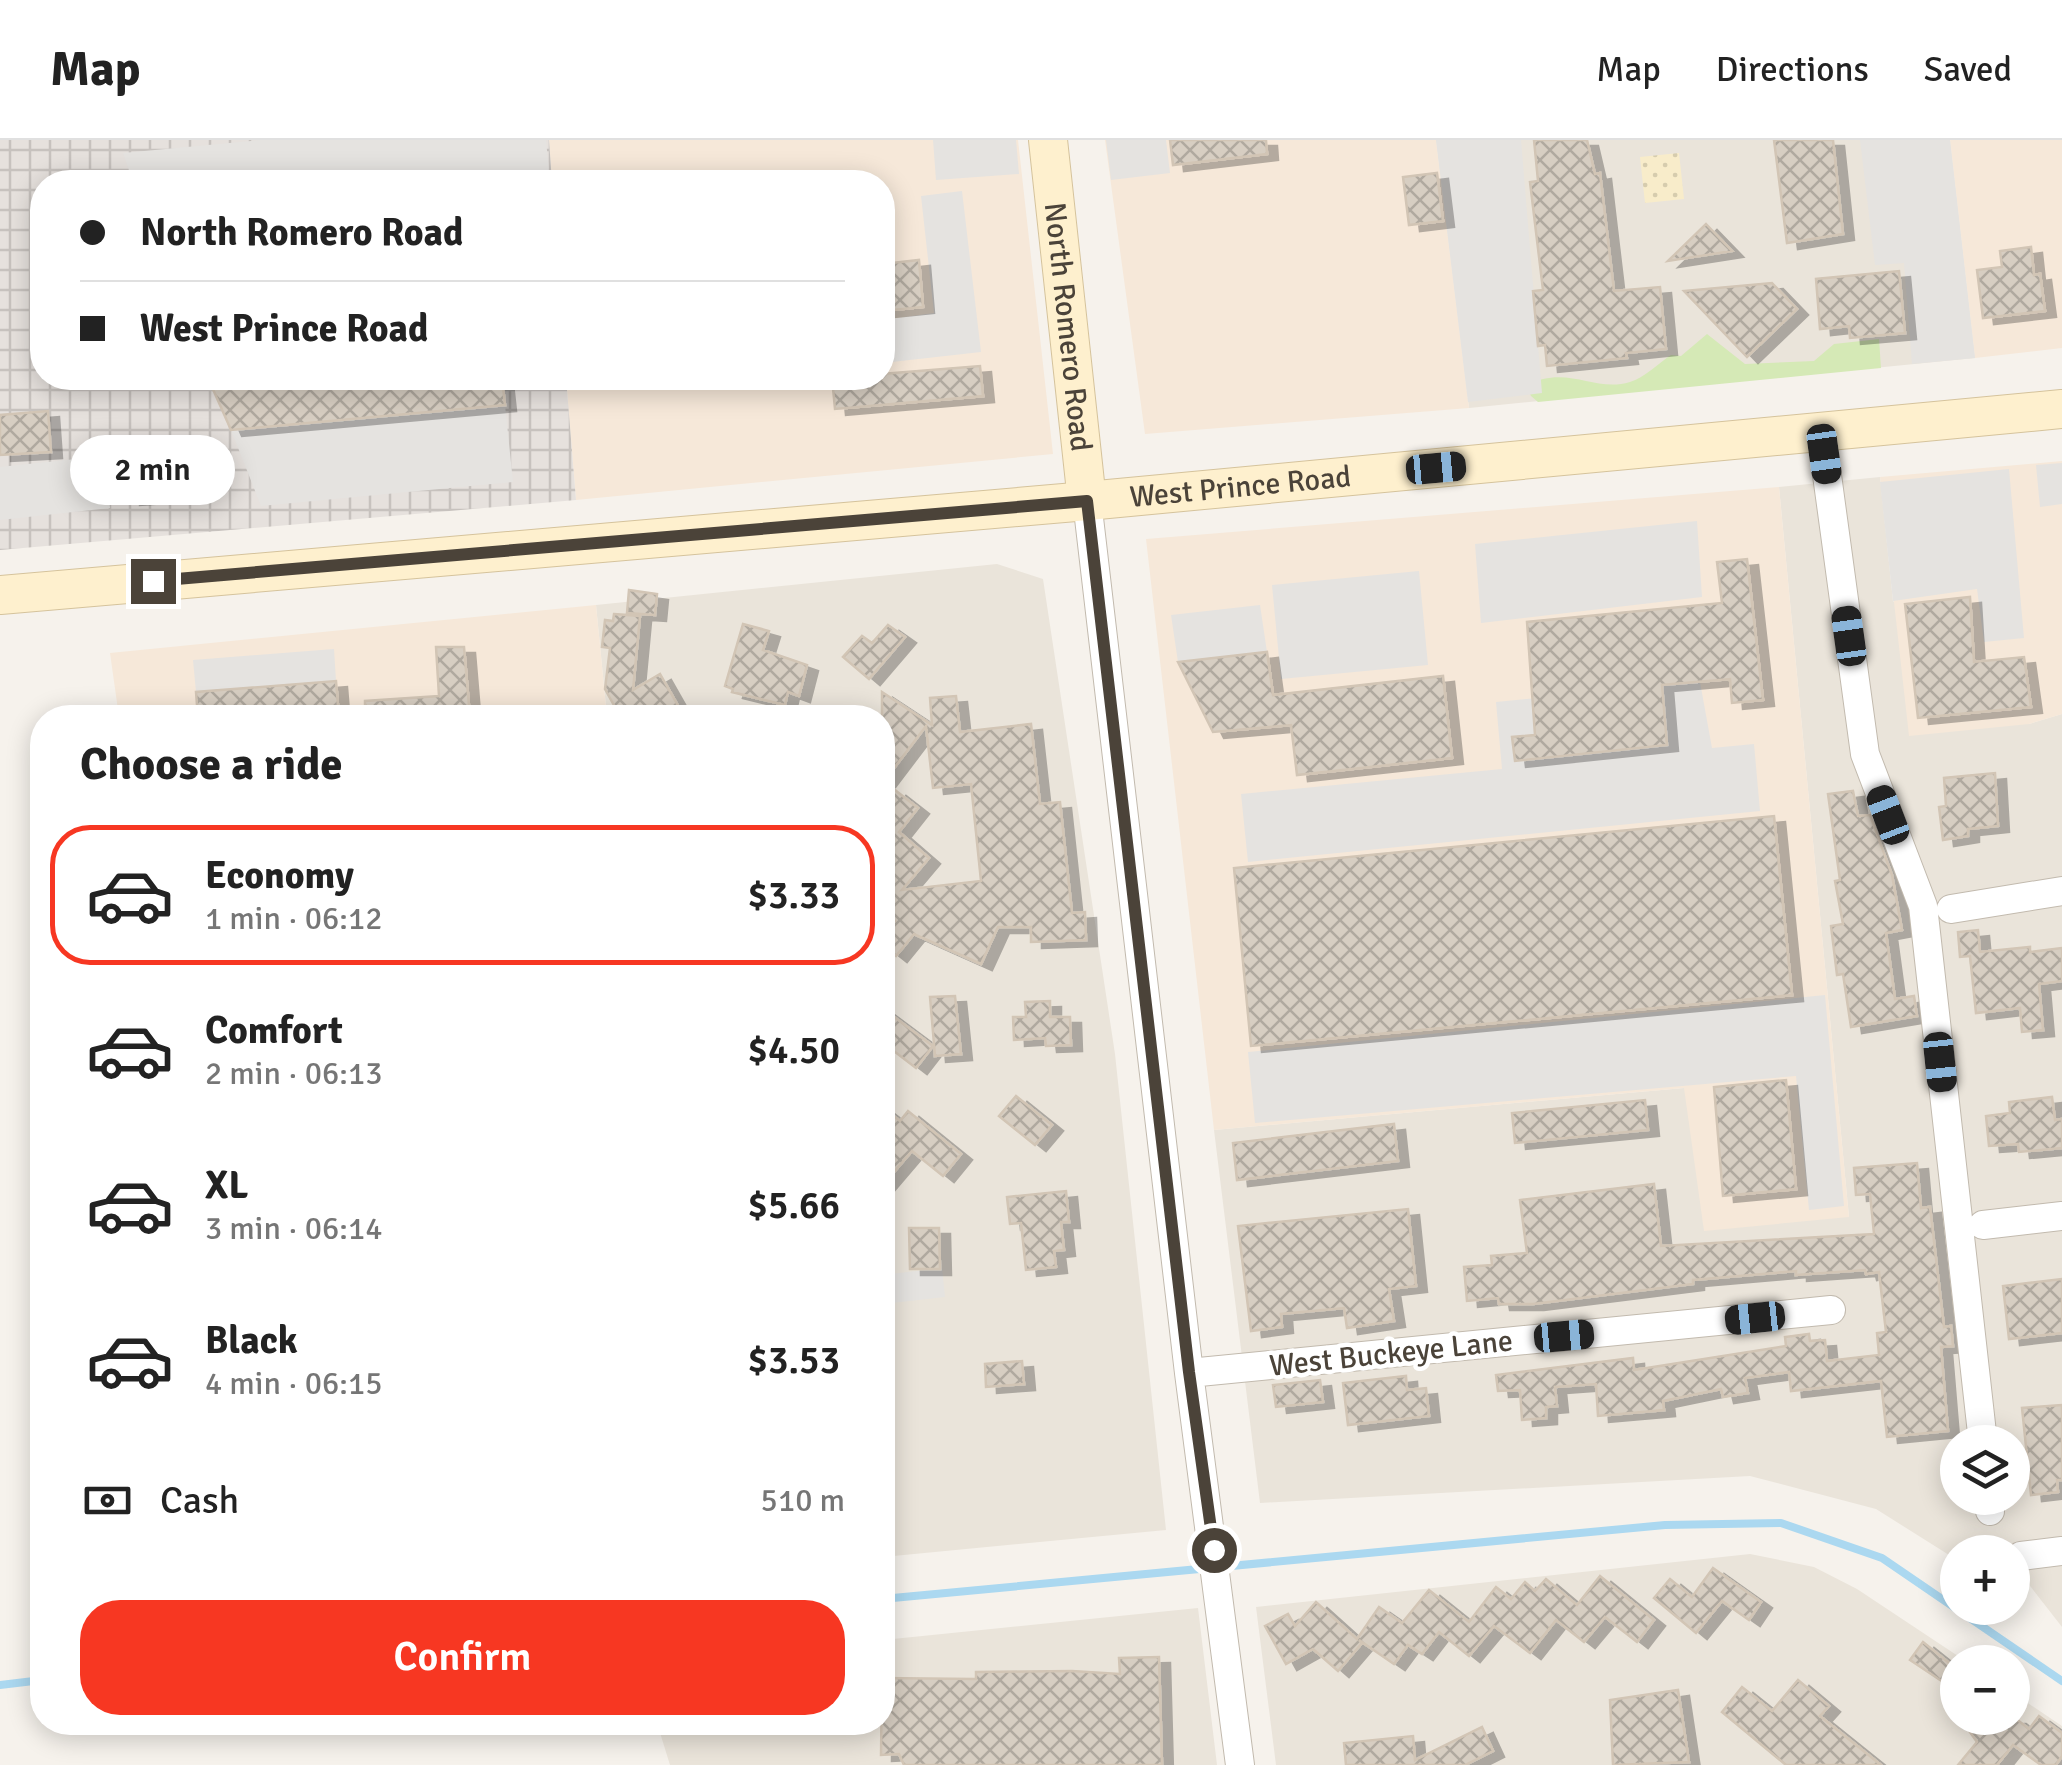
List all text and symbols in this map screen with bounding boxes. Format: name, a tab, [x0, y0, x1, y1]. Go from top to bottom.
text: Map	[50, 40, 140, 99]
text: Map	[1596, 48, 1661, 91]
text: Directions	[1716, 48, 1869, 91]
text: Saved	[1924, 48, 2012, 91]
street label: North Romero Road	[1036, 201, 1100, 453]
text: North Romero Road	[140, 209, 463, 256]
text: West Prince Road	[140, 305, 428, 352]
car	[1805, 422, 1843, 486]
callout: 2 min	[70, 436, 236, 506]
text: 2 min	[114, 450, 191, 489]
car	[1405, 450, 1467, 486]
street label: West Prince Road	[1128, 458, 1353, 516]
route end	[131, 559, 176, 604]
car	[1830, 604, 1868, 668]
text: Choose a ride	[80, 737, 343, 792]
car	[1863, 782, 1913, 848]
icon: car	[85, 850, 175, 940]
text: Economy	[205, 852, 354, 899]
text: $3.33	[747, 872, 840, 919]
text: 1 min · 06:12	[205, 899, 383, 938]
icon: car	[85, 1005, 175, 1095]
text: Comfort	[205, 1007, 343, 1054]
text: $4.50	[747, 1027, 840, 1074]
car	[1922, 1031, 1958, 1093]
text: 2 min · 06:13	[205, 1054, 383, 1093]
icon: car	[85, 1160, 175, 1250]
text: XL	[205, 1162, 248, 1209]
text: $5.66	[747, 1182, 840, 1229]
text: 3 min · 06:14	[205, 1209, 383, 1248]
car	[1724, 1300, 1786, 1336]
icon: car	[85, 1315, 175, 1405]
text: Black	[205, 1317, 298, 1364]
car	[1533, 1318, 1595, 1354]
street label: West Buckeye Lane	[1268, 1322, 1515, 1385]
text: $3.53	[747, 1337, 840, 1384]
text: 4 min · 06:15	[205, 1364, 383, 1403]
map controls	[1940, 1425, 2030, 1735]
button: layers	[1940, 1425, 2030, 1515]
icon: cash	[80, 1473, 135, 1528]
text: Cash	[160, 1477, 239, 1524]
text: 510 m	[761, 1481, 845, 1520]
route start	[1192, 1528, 1237, 1573]
button: +	[1940, 1535, 2030, 1625]
button: Confirm	[80, 1600, 845, 1715]
button: −	[1940, 1645, 2030, 1735]

